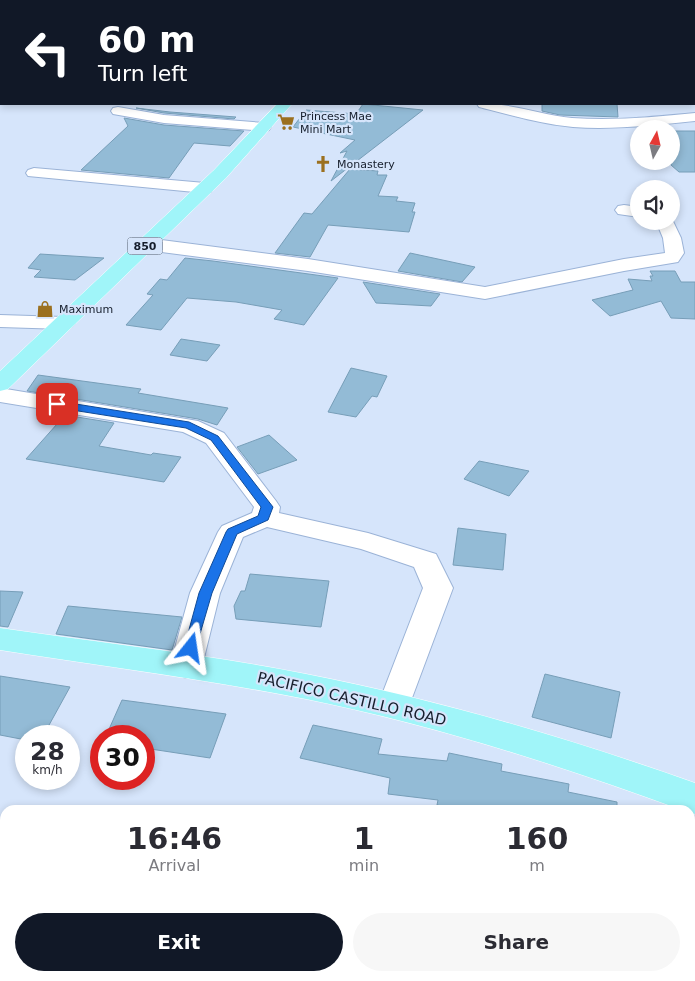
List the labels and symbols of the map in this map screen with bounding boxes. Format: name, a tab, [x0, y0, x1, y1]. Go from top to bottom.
place label: Princess Mae Mini Mart	[300, 110, 372, 136]
supermarket icon: Princess Mae Mini Mart	[276, 112, 296, 132]
north arrow	[630, 120, 680, 170]
church icon: Monastery	[313, 154, 333, 174]
place label: Monastery	[337, 158, 395, 171]
road number: 850	[128, 238, 162, 255]
shop icon: Maximum	[35, 299, 55, 319]
place label: Maximum	[59, 303, 113, 316]
pin	[36, 383, 78, 425]
position arrow	[164, 621, 216, 673]
street label: PACIFICO CASTILLO ROAD	[256, 668, 448, 730]
speed limit sign: 30	[90, 725, 155, 790]

